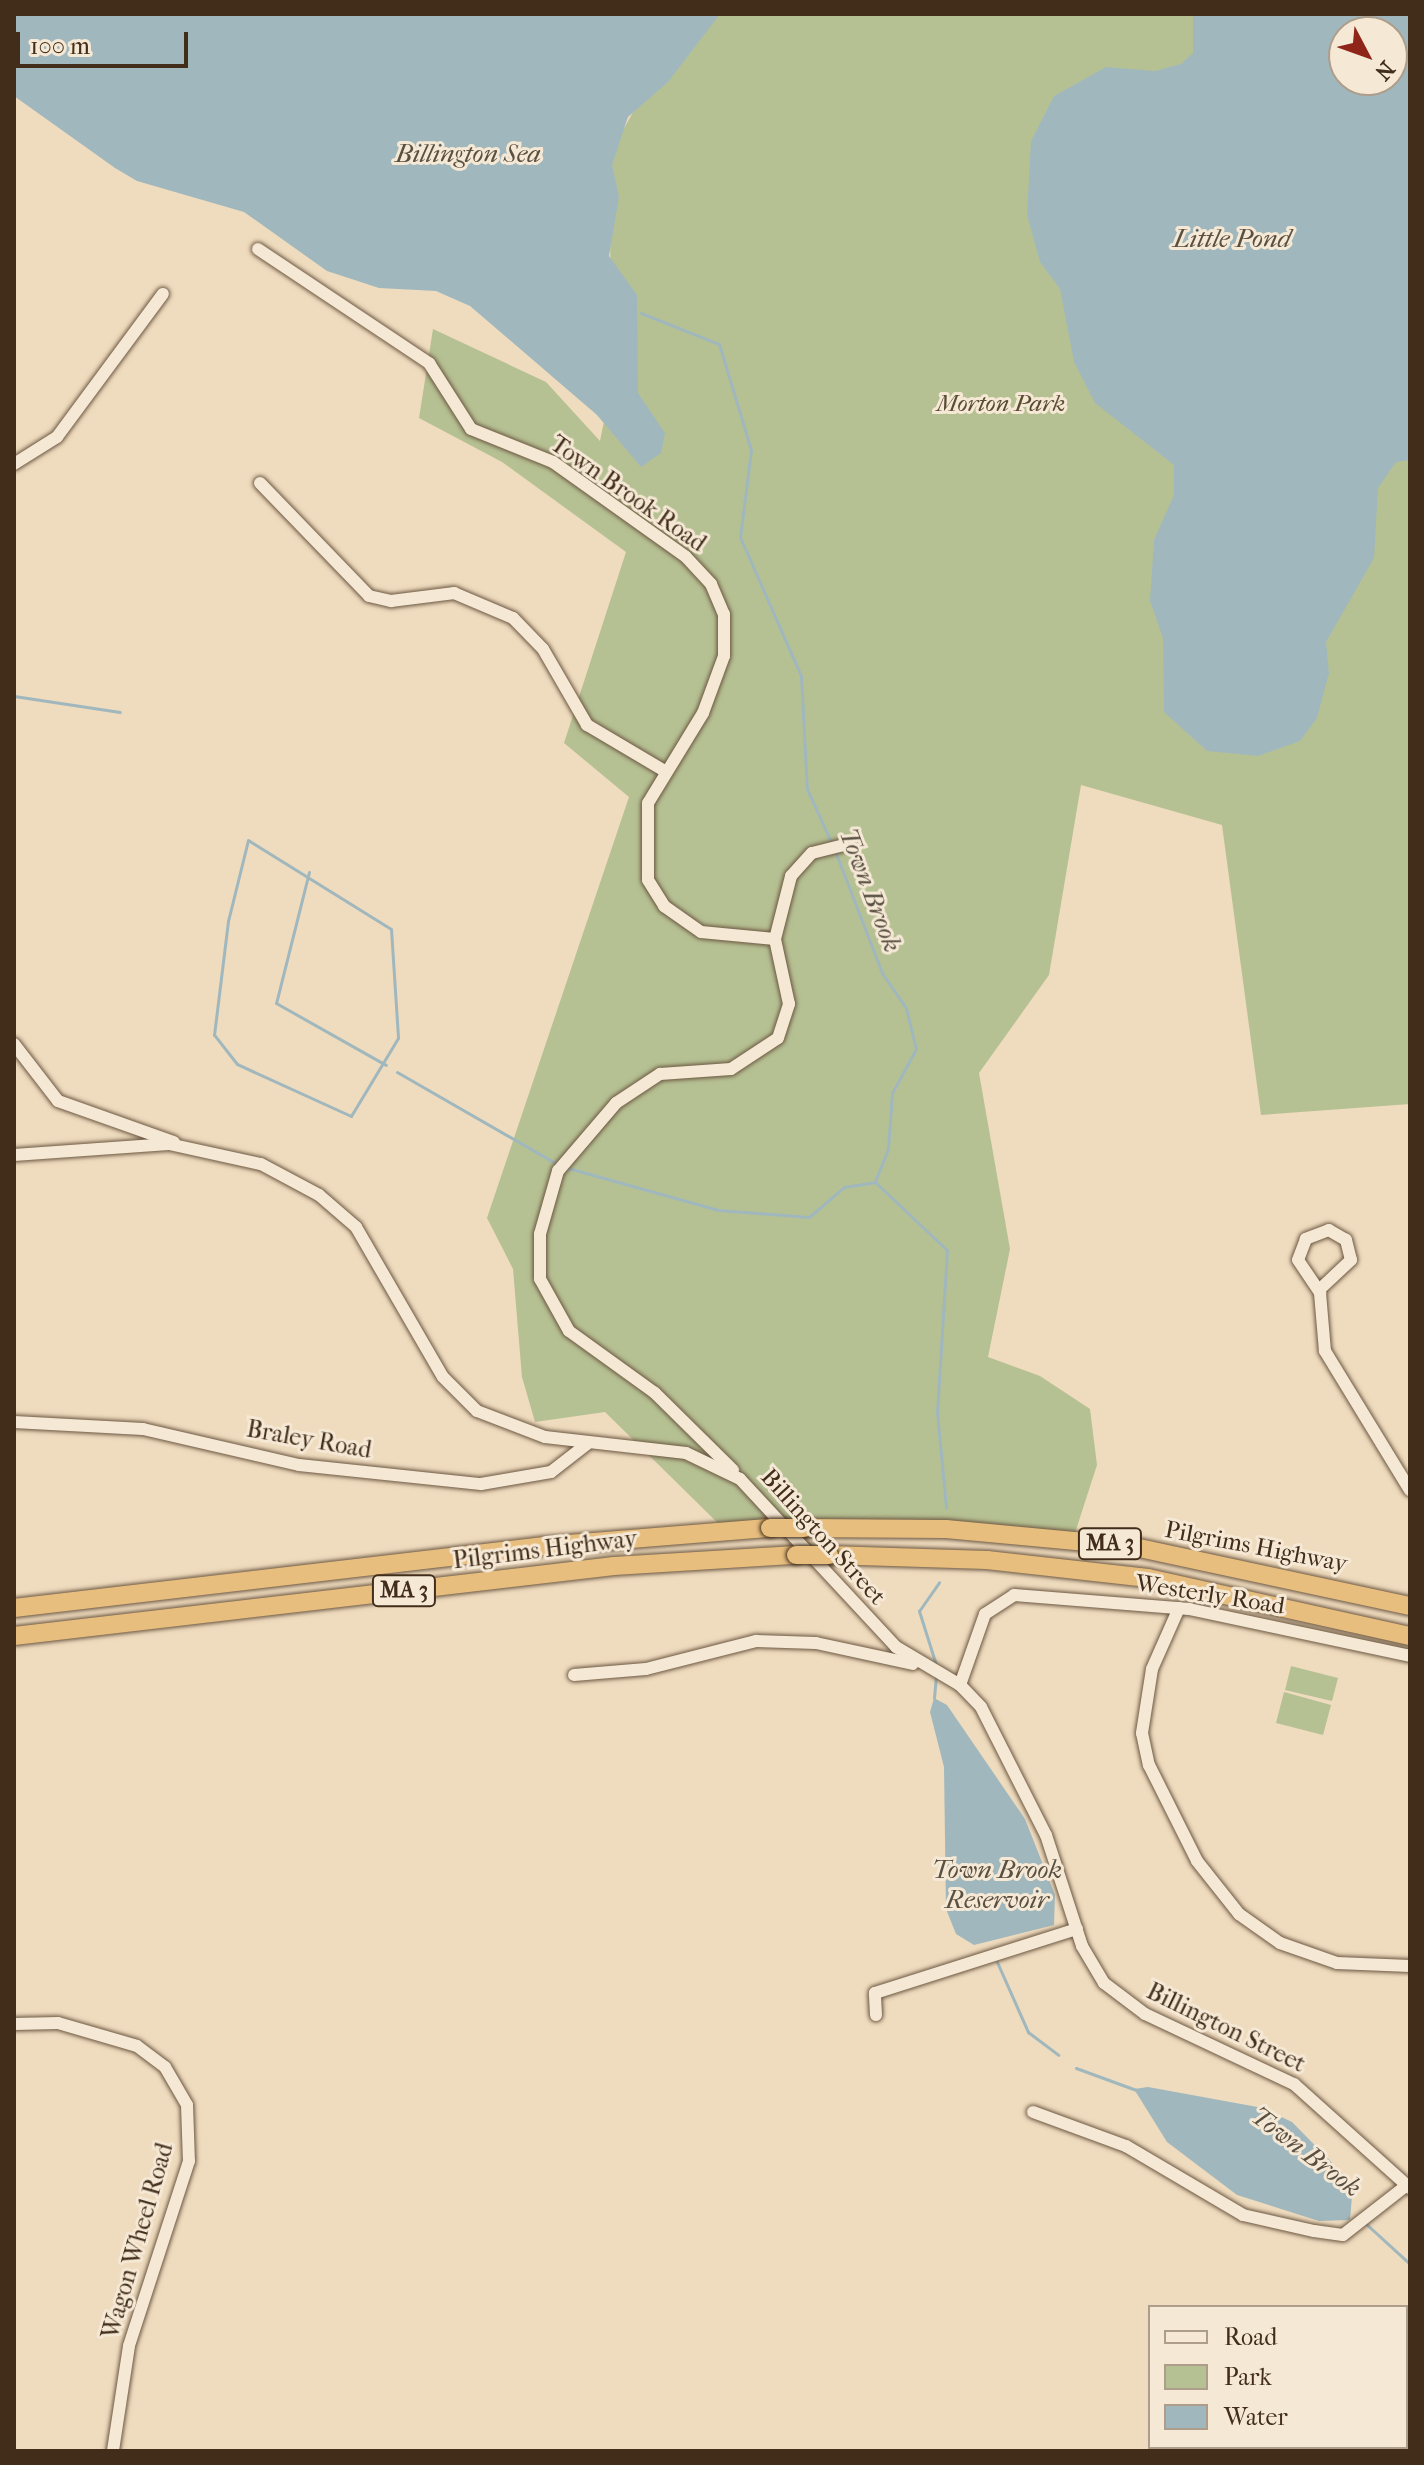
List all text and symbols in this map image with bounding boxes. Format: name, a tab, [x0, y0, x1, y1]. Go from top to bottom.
scale bar	[20, 16, 192, 66]
north arrow	[1328, 16, 1408, 96]
text: 100 m	[30, 32, 90, 60]
text: N	[1369, 56, 1400, 85]
water label: Billington Sea	[395, 138, 541, 170]
water label: Little Pond	[1173, 223, 1291, 255]
park label: Morton Park	[937, 390, 1065, 418]
street label: Town Brook Road	[545, 430, 711, 558]
water label: Town Brook	[832, 824, 908, 956]
street label: Braley Road	[244, 1415, 374, 1465]
street label: Billington Street	[754, 1463, 892, 1611]
street label: Pilgrims Highway	[1162, 1515, 1350, 1579]
street label: Pilgrims Highway	[451, 1524, 639, 1576]
road number: MA 3	[1076, 1526, 1144, 1562]
street label: Westerly Road	[1133, 1569, 1287, 1621]
road number: MA 3	[370, 1573, 438, 1609]
water label: Town Brook Reservoir	[932, 1854, 1062, 1916]
street label: Billington Street	[1142, 1977, 1310, 2079]
water label: Town Brook	[1245, 2100, 1367, 2204]
street label: Wagon Wheel Road	[96, 2140, 180, 2342]
legend	[1148, 2305, 1408, 2449]
text: Road	[1224, 2323, 1277, 2351]
text: Park	[1224, 2363, 1272, 2391]
text: Water	[1224, 2403, 1288, 2431]

